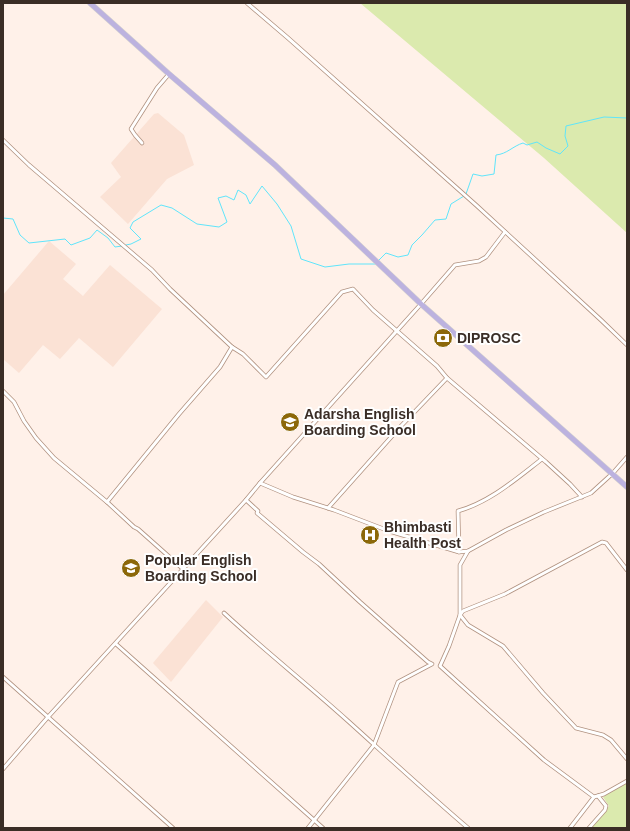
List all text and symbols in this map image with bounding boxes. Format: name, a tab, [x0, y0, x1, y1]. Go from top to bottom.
bank icon: DIPROSC	[432, 327, 454, 349]
place label: DIPROSC	[457, 330, 521, 346]
place label: Adarsha English Boarding School	[304, 406, 416, 438]
school or university icon: Adarsha English Boarding School	[279, 411, 301, 433]
place label: Bhimbasti Health Post	[384, 519, 461, 551]
hospital icon: Bhimbasti Health Post	[359, 524, 381, 546]
place label: Popular English Boarding School	[145, 552, 257, 584]
school or university icon: Popular English Boarding School	[120, 557, 142, 579]

